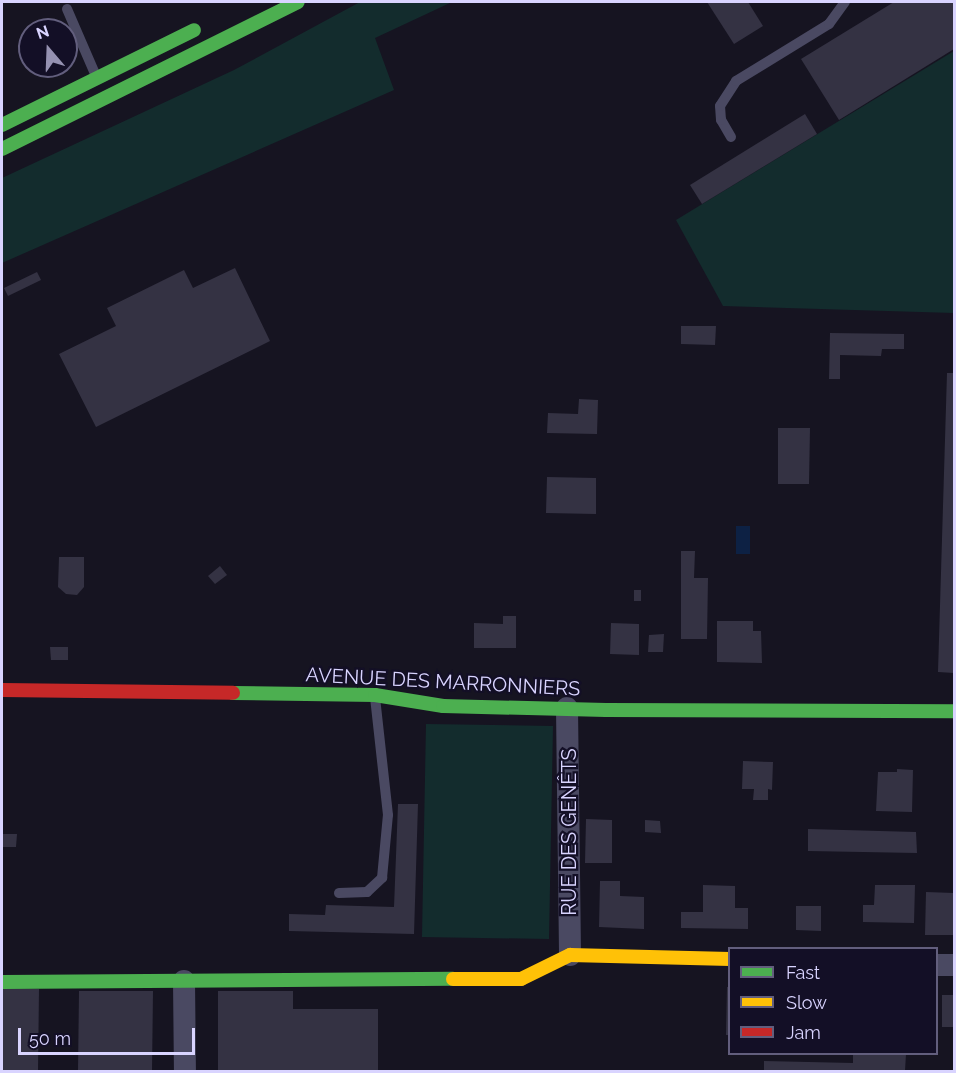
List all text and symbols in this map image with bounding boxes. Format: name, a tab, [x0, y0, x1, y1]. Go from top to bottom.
north arrow	[18, 18, 78, 78]
text: N	[34, 21, 51, 43]
street label: AVENUE DES MARRONNIERS	[305, 663, 581, 701]
street label: RUE DES GENÊTS	[557, 748, 581, 916]
legend	[728, 947, 938, 1055]
text: Fast	[786, 962, 820, 983]
text: Slow	[786, 992, 827, 1013]
scale bar	[21, 1016, 198, 1054]
text: Jam	[786, 1022, 821, 1043]
text: 50 m	[29, 1028, 71, 1049]

